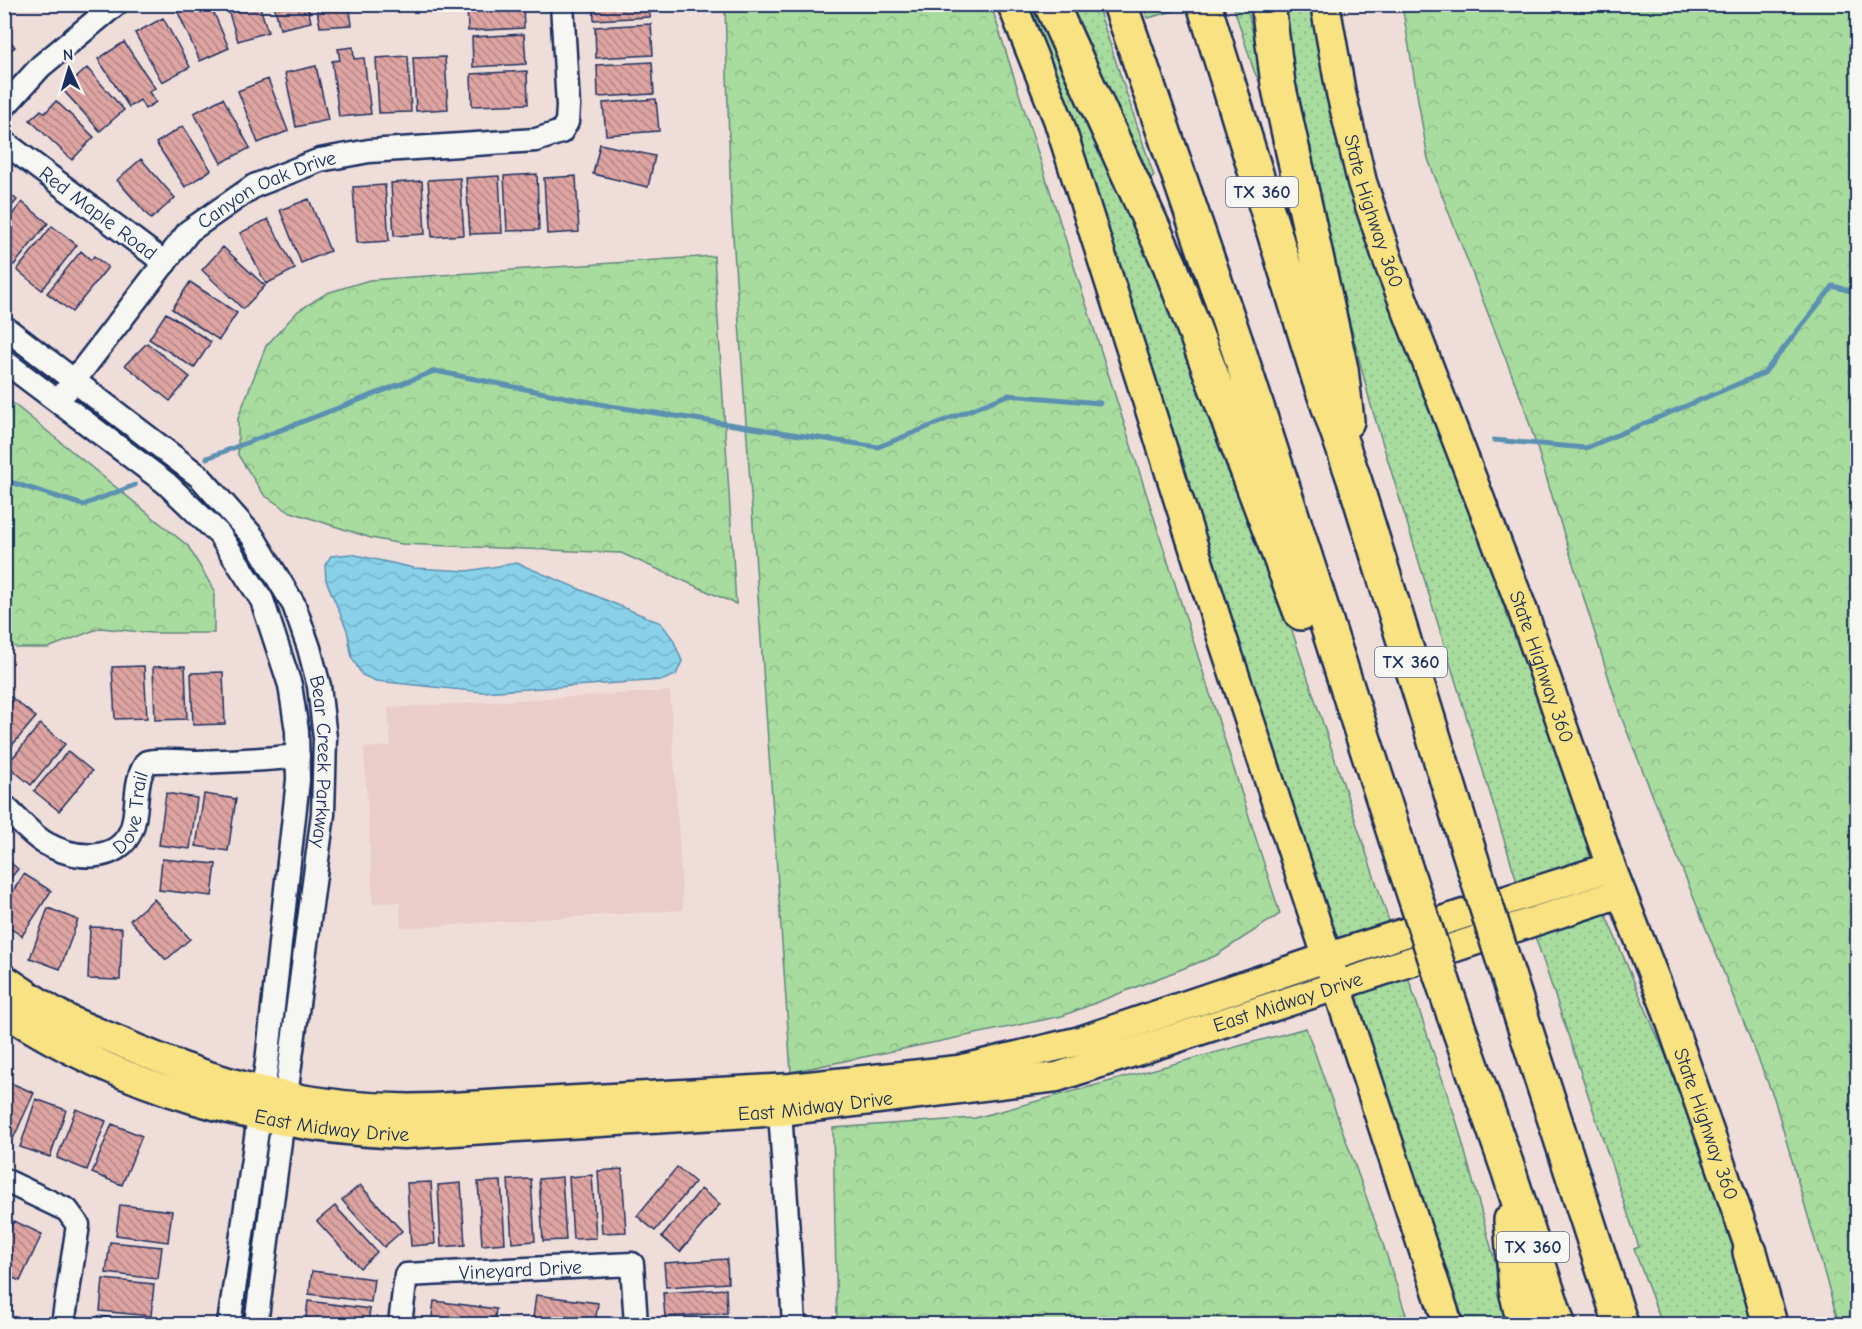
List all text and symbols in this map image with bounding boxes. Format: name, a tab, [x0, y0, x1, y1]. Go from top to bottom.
north arrow	[39, 39, 99, 99]
text: N	[62, 46, 74, 64]
street label: State Highway 360	[1340, 132, 1409, 291]
street label: Canyon Oak Drive	[193, 146, 338, 233]
street label: Red Maple Road	[35, 161, 162, 264]
road number: TX 360	[1226, 177, 1298, 207]
street label: State Highway 360	[1505, 587, 1579, 746]
road number: TX 360	[1375, 647, 1447, 677]
street label: Bear Creek Parkway	[305, 673, 337, 849]
street label: Dove Trail	[108, 768, 152, 859]
street label: East Midway Drive	[1210, 967, 1365, 1037]
street label: State Highway 360	[1669, 1045, 1744, 1203]
street label: East Midway Drive	[737, 1086, 894, 1125]
street label: East Midway Drive	[252, 1104, 410, 1146]
road number: TX 360	[1497, 1232, 1569, 1262]
street label: Vineyard Drive	[458, 1255, 583, 1284]

